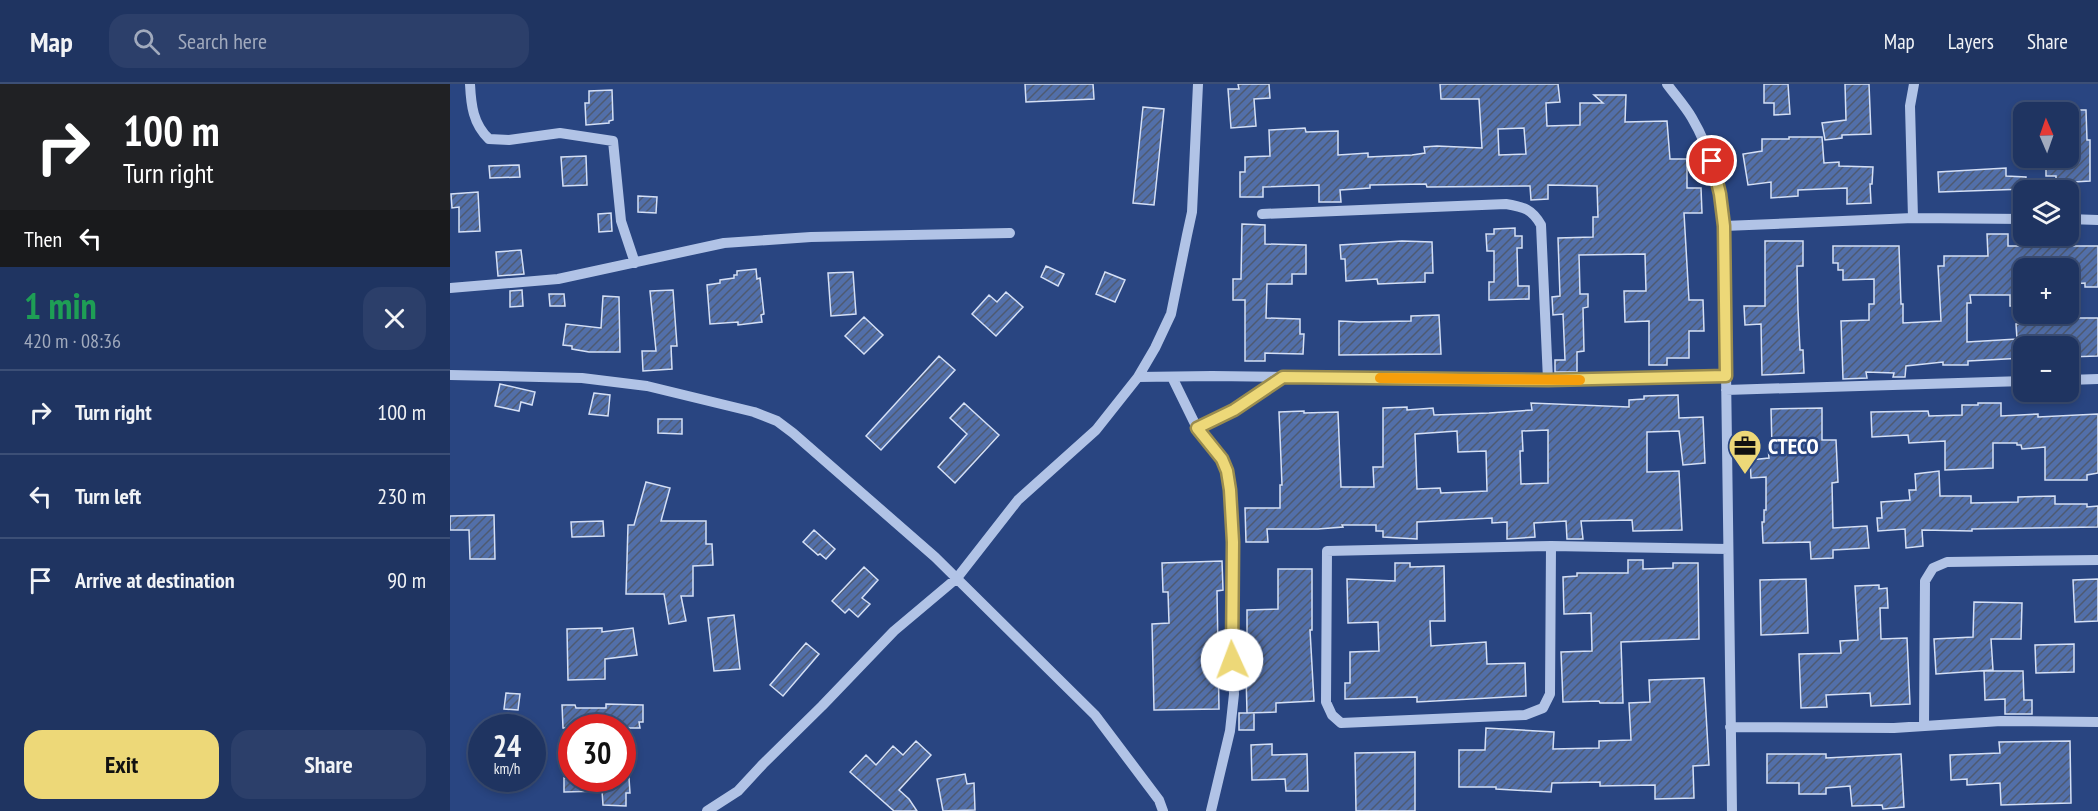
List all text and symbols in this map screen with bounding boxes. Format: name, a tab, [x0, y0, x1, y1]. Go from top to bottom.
search box	[109, 14, 529, 68]
text: Map	[30, 23, 73, 60]
icon: search	[130, 25, 163, 58]
text: Search here	[178, 27, 267, 55]
text: Map	[1884, 28, 1915, 55]
text: Layers	[1948, 28, 1994, 55]
text: Share	[2027, 28, 2068, 55]
north arrow	[2013, 102, 2079, 168]
map controls	[2013, 102, 2079, 402]
text: 100 m	[123, 103, 220, 158]
icon: right	[24, 108, 102, 186]
pin	[1686, 135, 1737, 186]
icon: arrive	[1695, 144, 1728, 177]
text: Turn right	[123, 156, 214, 190]
button: layers	[2013, 180, 2079, 246]
icon: left	[74, 222, 107, 255]
text: Then	[24, 225, 62, 253]
button: +	[2013, 258, 2079, 324]
text: 1 min	[24, 282, 97, 329]
button: close	[363, 287, 426, 350]
text: 420 m · 08:36	[24, 328, 121, 354]
button: −	[2013, 336, 2079, 402]
icon: right	[24, 396, 57, 429]
text: Turn right	[75, 398, 152, 426]
text: 100 m	[377, 398, 426, 426]
office icon: CTECO	[1727, 428, 1763, 475]
place label: CTECO	[1768, 432, 1819, 460]
icon: left	[24, 480, 57, 513]
text: Turn left	[75, 482, 141, 510]
text: 230 m	[377, 482, 426, 510]
icon: arrive	[24, 564, 57, 597]
text: Arrive at destination	[75, 566, 235, 594]
text: 90 m	[387, 566, 426, 594]
position arrow	[1200, 628, 1264, 692]
speed limit sign: 30	[558, 714, 636, 792]
text: 24	[493, 726, 521, 765]
button: Exit	[24, 730, 219, 799]
button: Share	[231, 730, 426, 799]
text: km/h	[494, 759, 520, 778]

